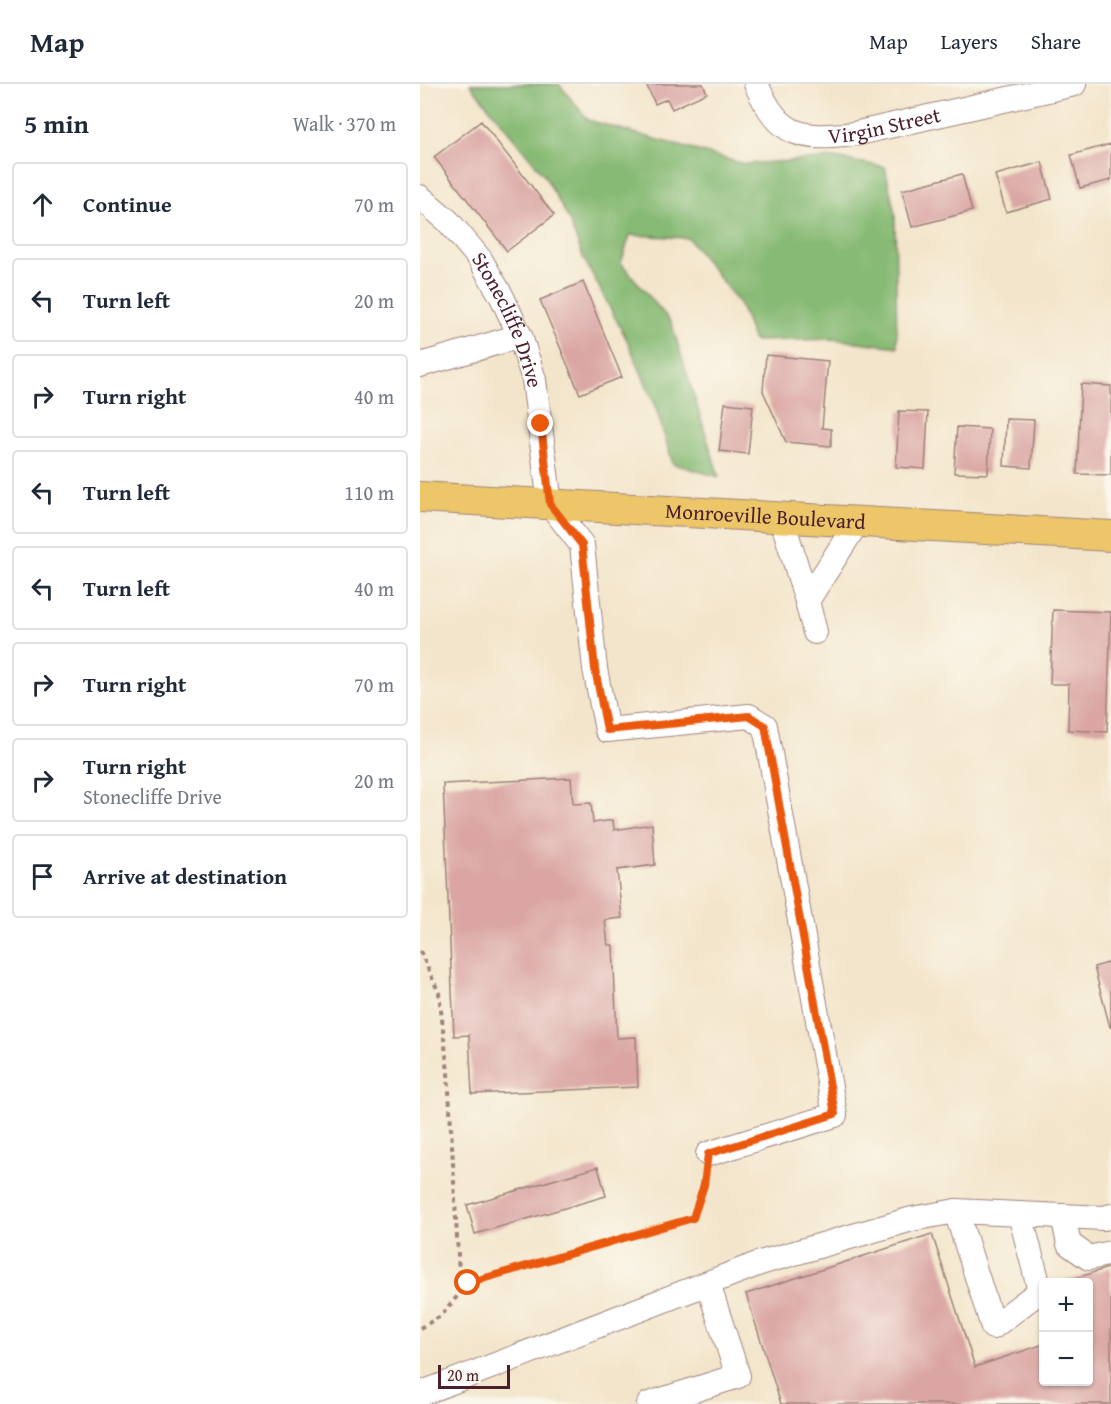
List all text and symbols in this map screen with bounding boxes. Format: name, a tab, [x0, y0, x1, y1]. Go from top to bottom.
text: Map	[30, 21, 84, 62]
text: Map	[869, 26, 908, 57]
text: Layers	[941, 26, 998, 57]
text: Share	[1031, 26, 1081, 57]
street label: Virgin Street	[827, 99, 944, 151]
text: 5 min	[24, 104, 89, 143]
text: Walk · 370 m	[293, 109, 396, 138]
icon: ahead	[26, 188, 59, 221]
text: Continue	[83, 188, 172, 220]
text: 70 m	[354, 190, 394, 219]
street label: Stonecliffe Drive	[465, 244, 551, 389]
icon: left	[26, 284, 59, 317]
text: Turn left	[83, 284, 170, 316]
text: 20 m	[354, 286, 394, 315]
icon: right	[26, 380, 59, 413]
text: Turn right	[83, 380, 186, 412]
text: 40 m	[354, 382, 394, 411]
route end	[527, 410, 553, 436]
icon: left	[26, 476, 59, 509]
text: Turn left	[83, 476, 170, 508]
text: 110 m	[344, 478, 394, 507]
street label: Monroeville Boulevard	[664, 495, 867, 537]
icon: left	[26, 572, 59, 605]
text: Turn left	[83, 572, 170, 604]
text: 40 m	[354, 574, 394, 603]
icon: right	[26, 668, 59, 701]
text: Turn right	[83, 668, 186, 700]
text: 70 m	[354, 670, 394, 699]
text: Turn right	[83, 750, 186, 782]
icon: right	[26, 764, 59, 797]
text: 20 m	[354, 766, 394, 795]
text: Stonecliffe Drive	[83, 782, 222, 811]
icon: arrive	[26, 860, 59, 893]
text: Arrive at destination	[83, 860, 287, 892]
route start	[454, 1269, 480, 1295]
map controls	[1039, 1278, 1093, 1386]
button: +	[1039, 1278, 1093, 1332]
button: −	[1039, 1332, 1093, 1386]
scale bar	[438, 1362, 510, 1390]
text: 20 m	[447, 1363, 479, 1387]

